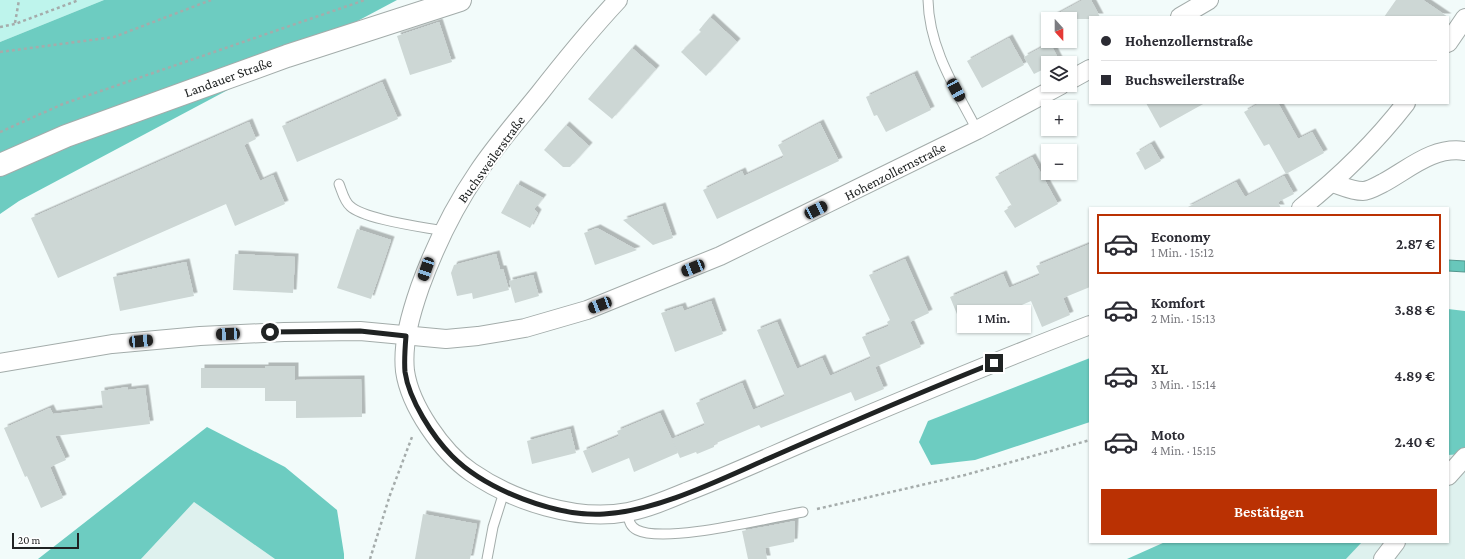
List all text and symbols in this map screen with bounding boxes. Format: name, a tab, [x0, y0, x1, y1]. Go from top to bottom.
north arrow	[1041, 12, 1077, 48]
map controls	[1041, 12, 1077, 180]
text: Hohenzollernstraße	[1125, 33, 1253, 49]
street label: Landauer Straße	[182, 54, 274, 100]
button: layers	[1041, 56, 1077, 92]
text: Buchsweilerstraße	[1125, 72, 1245, 88]
car	[945, 77, 967, 103]
button: +	[1041, 100, 1077, 136]
street label: Buchsweilerstraße	[454, 112, 528, 206]
street label: Hohenzollernstraße	[842, 139, 948, 203]
button: −	[1041, 144, 1077, 180]
car	[803, 199, 829, 221]
icon: car	[1103, 226, 1139, 262]
text: Economy	[1151, 229, 1210, 245]
text: 2.87 €	[1396, 236, 1435, 252]
text: 1 Min. · 15:12	[1151, 245, 1214, 260]
car	[416, 256, 436, 282]
car	[680, 258, 706, 278]
icon: car	[1103, 292, 1139, 328]
car	[587, 295, 613, 315]
text: Komfort	[1151, 295, 1205, 311]
text: 3.88 €	[1394, 302, 1435, 318]
callout: 1 Min.	[957, 305, 1031, 333]
text: 1 Min.	[978, 311, 1010, 326]
text: 2 Min. · 15:13	[1151, 311, 1216, 326]
route start	[261, 323, 279, 341]
car	[216, 327, 240, 341]
car	[129, 334, 153, 348]
route end	[985, 354, 1003, 372]
icon: car	[1103, 358, 1139, 394]
text: XL	[1151, 361, 1168, 377]
text: 4.89 €	[1394, 368, 1435, 384]
text: 3 Min. · 15:14	[1151, 377, 1216, 392]
icon: car	[1103, 424, 1139, 460]
text: Moto	[1151, 427, 1185, 443]
text: 2.40 €	[1395, 434, 1435, 450]
text: 4 Min. · 15:15	[1151, 443, 1216, 458]
button: Bestätigen	[1101, 489, 1437, 535]
scale bar	[12, 531, 79, 550]
text: 20 m	[18, 534, 40, 546]

